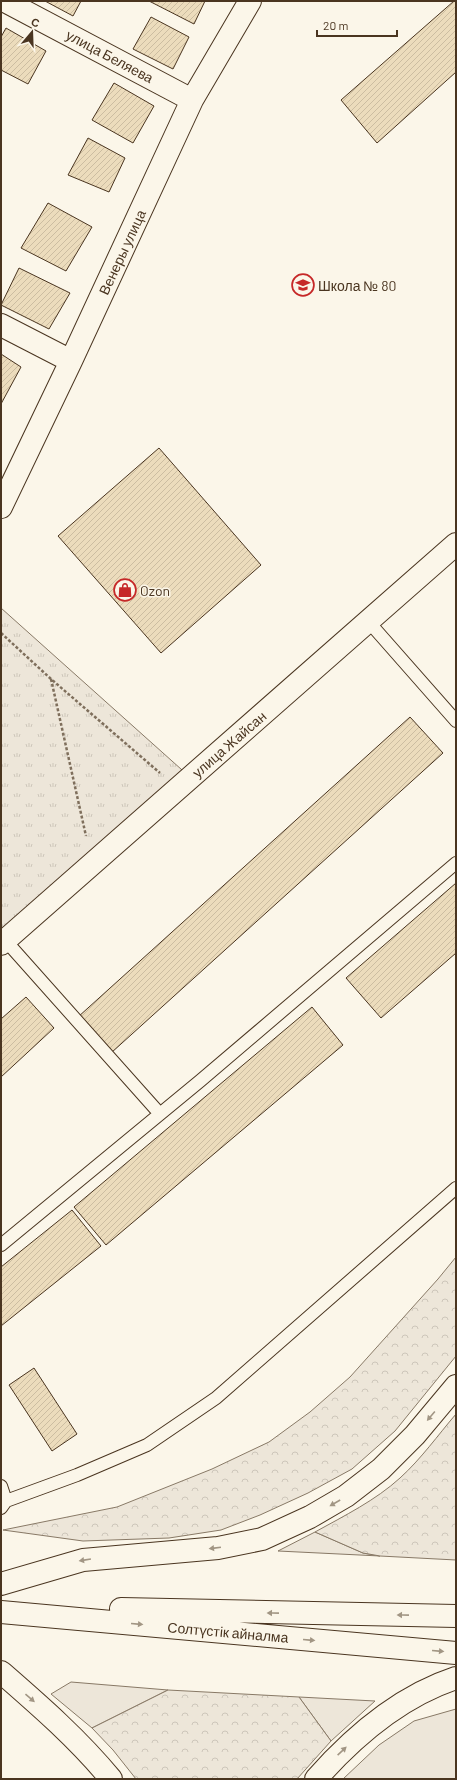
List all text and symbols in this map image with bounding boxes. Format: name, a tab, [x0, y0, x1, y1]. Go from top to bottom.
north arrow	[12, 12, 52, 52]
scale bar	[317, 12, 397, 38]
text: С	[30, 15, 41, 30]
text: 20 m	[323, 18, 349, 32]
street label: улица Беляева	[63, 26, 157, 86]
street label: Венеры улица	[95, 207, 149, 297]
school or university icon: Школа № 80	[290, 272, 316, 298]
place label: Школа № 80	[318, 277, 396, 294]
shop icon: Ozon	[112, 577, 138, 603]
place label: Ozon	[140, 582, 170, 599]
street label: улица Жайсан	[189, 707, 269, 781]
one-way arrow	[427, 1410, 436, 1421]
one-way arrow	[329, 1499, 341, 1506]
one-way arrow	[209, 1545, 221, 1551]
one-way arrow	[79, 1557, 92, 1563]
one-way arrow	[267, 1609, 279, 1616]
one-way arrow	[397, 1612, 409, 1619]
street label: Солтүстік айналма	[167, 1618, 289, 1646]
one-way arrow	[131, 1621, 143, 1628]
one-way arrow	[303, 1636, 315, 1643]
one-way arrow	[432, 1648, 444, 1655]
one-way arrow	[25, 1693, 36, 1702]
one-way arrow	[337, 1746, 348, 1755]

